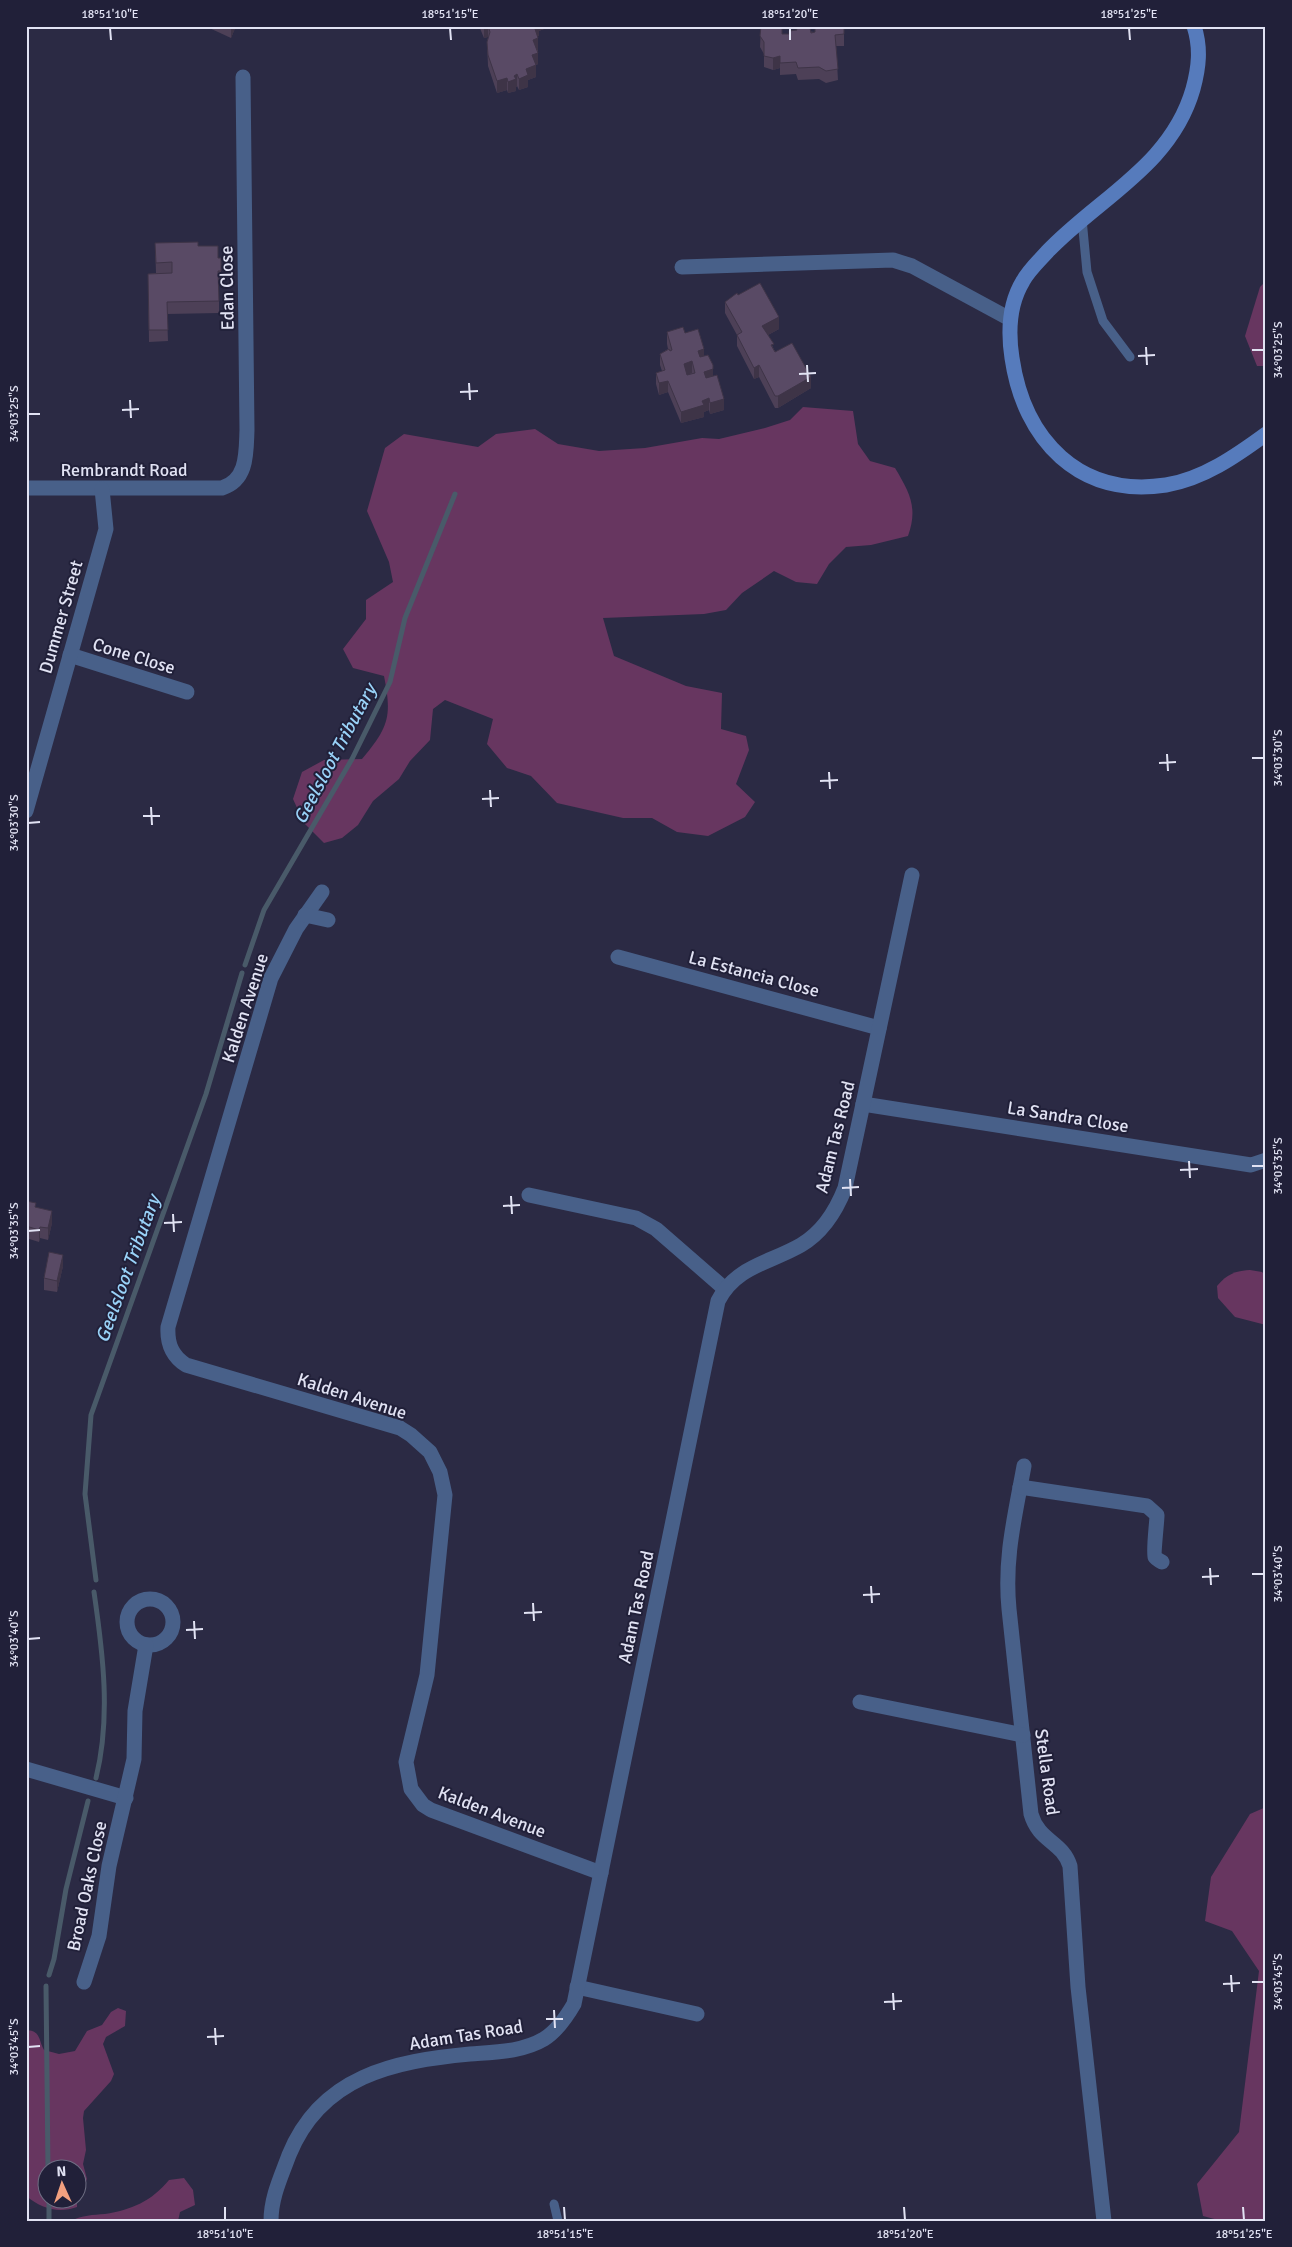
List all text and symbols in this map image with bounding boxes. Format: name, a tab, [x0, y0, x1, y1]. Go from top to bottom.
text: 18°51'10"E	[81, 7, 139, 22]
text: 18°51'15"E	[421, 7, 479, 22]
text: 18°51'20"E	[761, 7, 819, 22]
text: 18°51'25"E	[1100, 7, 1158, 22]
street label: Edan Close	[215, 245, 239, 331]
text: 34°03'25"S	[1271, 321, 1286, 379]
text: 34°03'25"S	[7, 385, 22, 443]
street label: Rembrandt Road	[60, 459, 188, 481]
street label: Dummer Street	[34, 558, 88, 676]
street label: Cone Close	[90, 633, 178, 679]
water label: Geelsloot Tributary	[288, 678, 383, 828]
text: 34°03'30"S	[1271, 729, 1286, 787]
text: 34°03'30"S	[7, 794, 22, 852]
street label: La Estancia Close	[686, 946, 822, 1002]
street label: Kalden Avenue	[217, 951, 273, 1065]
street label: Adam Tas Road	[810, 1079, 860, 1195]
street label: La Sandra Close	[1006, 1097, 1130, 1137]
text: 34°03'35"S	[1271, 1137, 1286, 1195]
water label: Geelsloot Tributary	[90, 1190, 166, 1346]
text: 34°03'35"S	[7, 1202, 22, 1260]
street label: Kalden Avenue	[295, 1368, 409, 1424]
text: 34°03'40"S	[1271, 1545, 1286, 1603]
street label: Adam Tas Road	[613, 1549, 659, 1665]
text: 34°03'40"S	[7, 1610, 22, 1668]
street label: Stella Road	[1030, 1727, 1064, 1817]
street label: Kalden Avenue	[435, 1781, 549, 1843]
street label: Broad Oaks Close	[62, 1819, 112, 1953]
text: 34°03'45"S	[1271, 1953, 1286, 2011]
street label: Adam Tas Road	[408, 2015, 524, 2055]
text: 34°03'45"S	[7, 2018, 22, 2076]
north arrow	[38, 2160, 88, 2210]
text: N	[56, 2163, 67, 2180]
text: 18°51'10"E	[196, 2227, 254, 2242]
text: 18°51'15"E	[536, 2227, 594, 2242]
text: 18°51'20"E	[876, 2227, 934, 2242]
text: 18°51'25"E	[1215, 2227, 1273, 2242]

